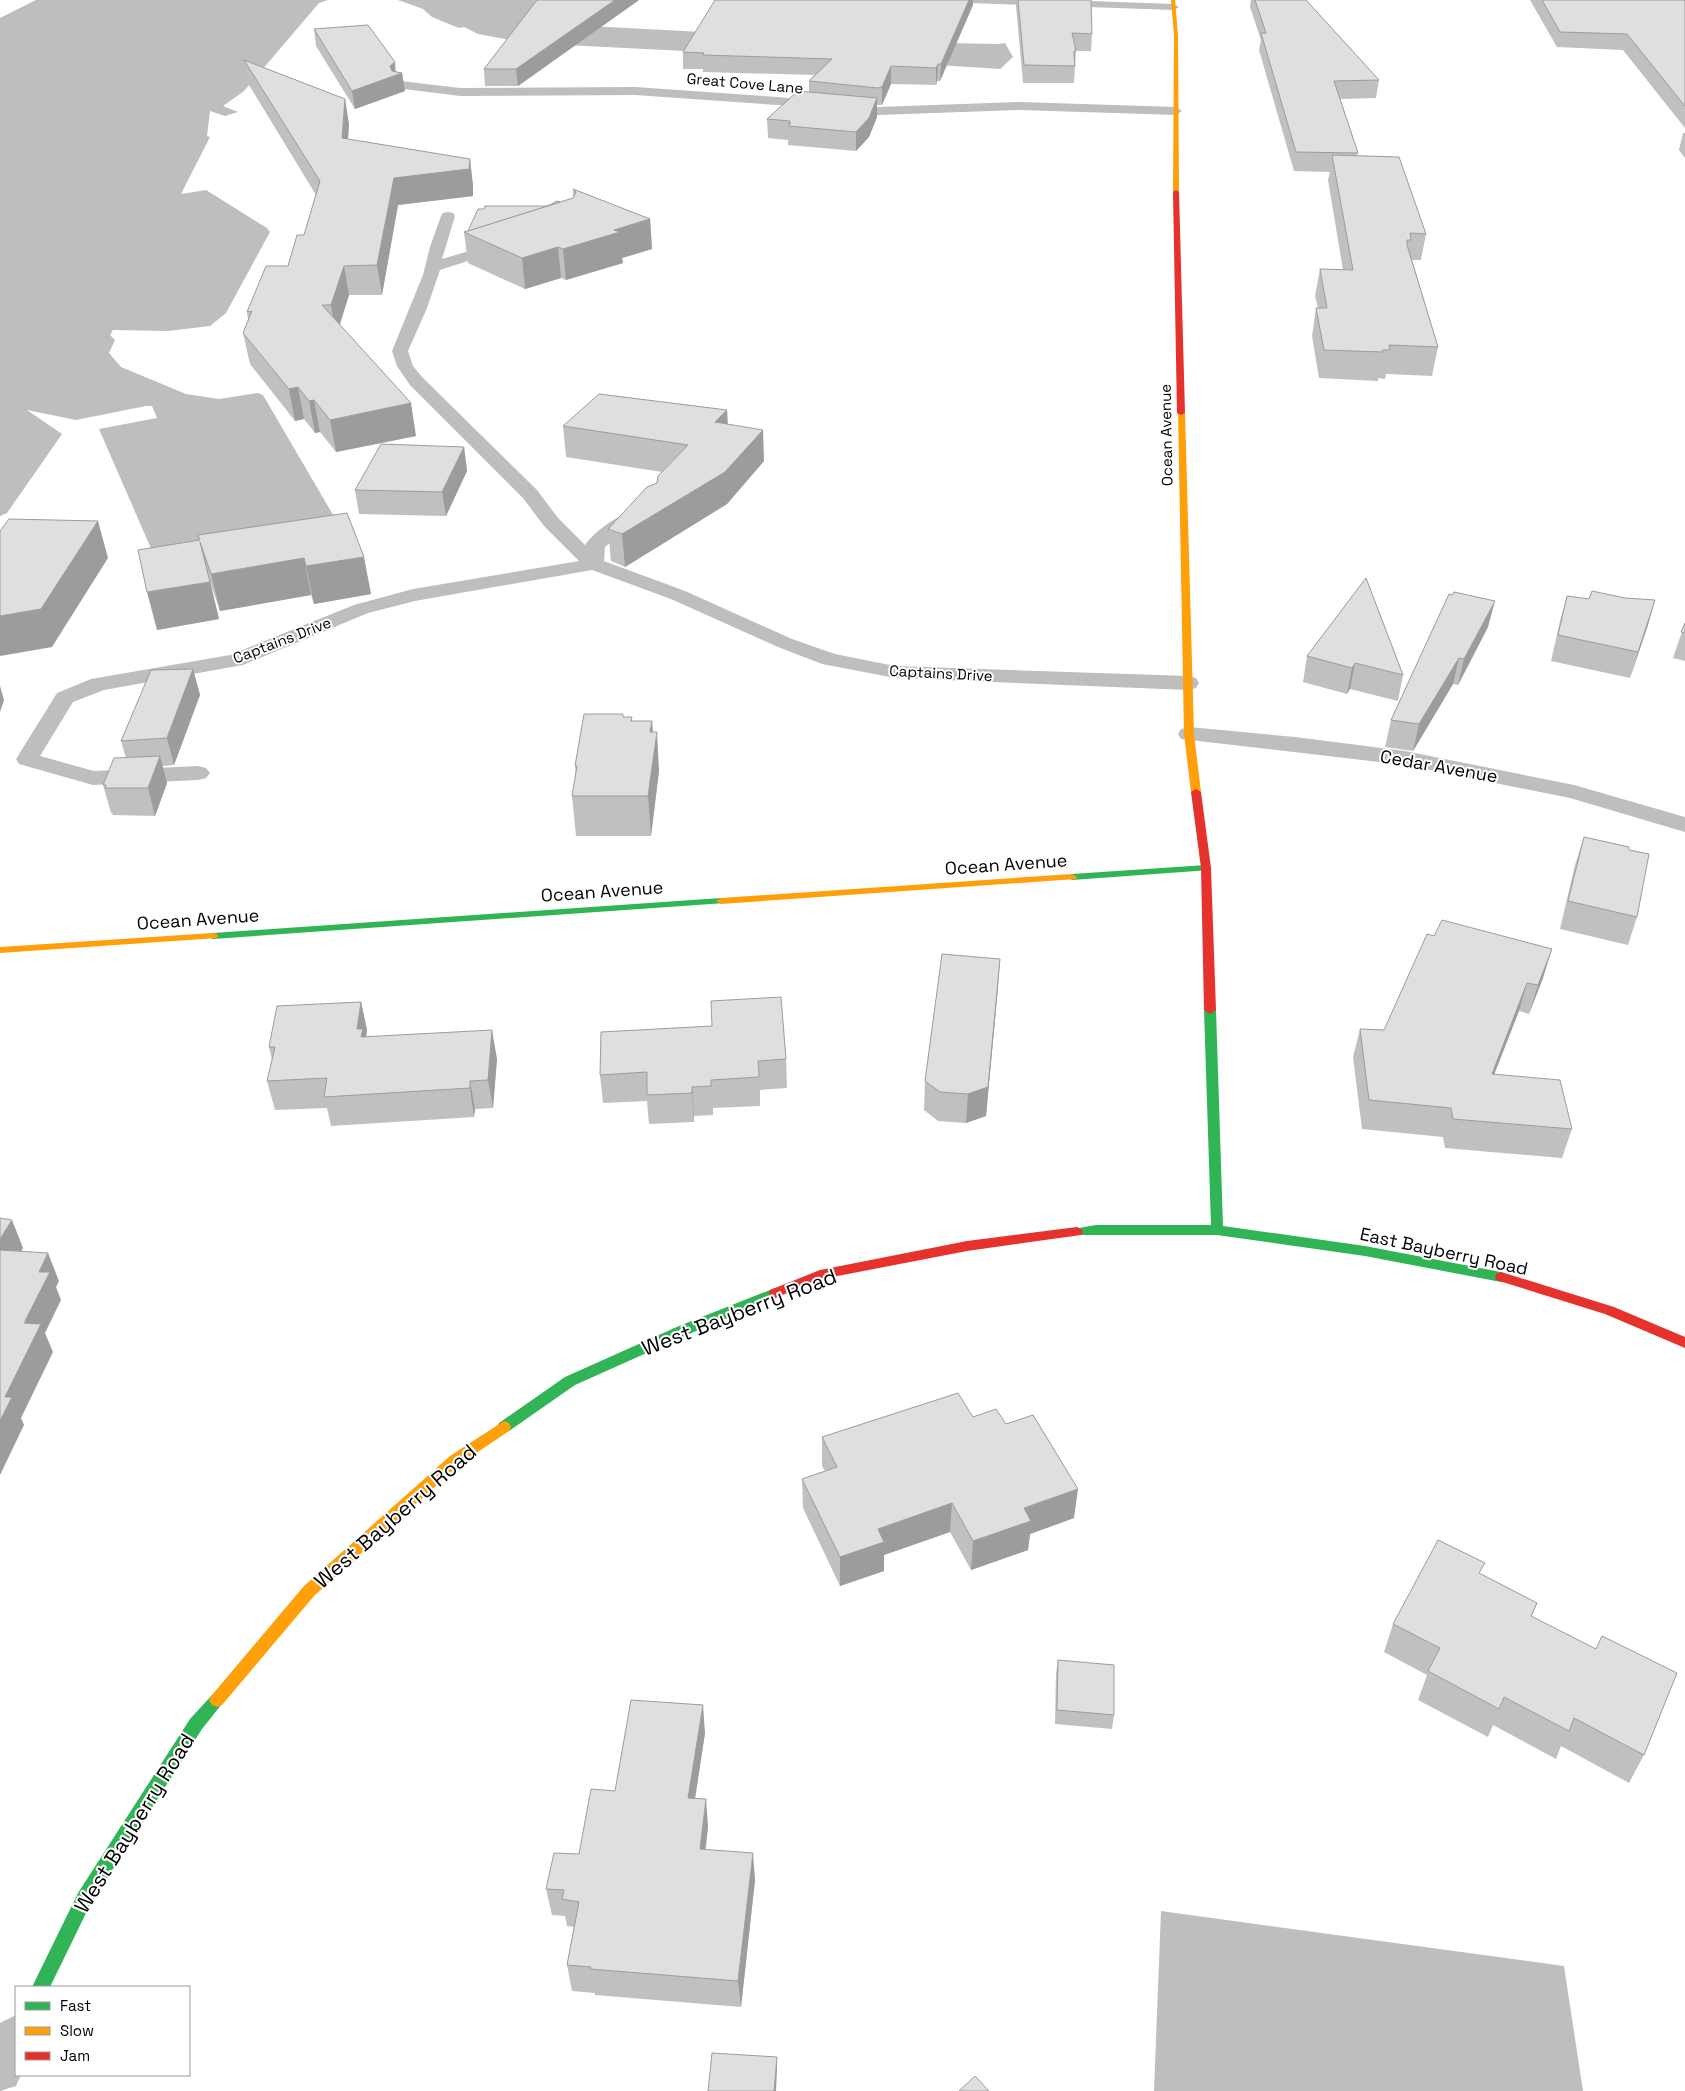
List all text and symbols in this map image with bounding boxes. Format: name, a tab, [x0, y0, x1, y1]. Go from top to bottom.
street label: Great Cove Lane	[686, 68, 804, 98]
street label: Ocean Avenue	[1156, 384, 1176, 486]
street label: Captains Drive	[230, 613, 334, 667]
street label: Captains Drive	[889, 661, 993, 685]
street label: Cedar Avenue	[1378, 744, 1500, 788]
street label: Ocean Avenue	[944, 848, 1068, 880]
street label: Ocean Avenue	[540, 875, 664, 907]
street label: Ocean Avenue	[136, 903, 260, 935]
street label: East Bayberry Road	[1358, 1222, 1530, 1280]
street label: West Bayberry Road	[638, 1262, 840, 1362]
street label: West Bayberry Road	[308, 1438, 482, 1594]
street label: West Bayberry Road	[68, 1728, 200, 1918]
legend	[15, 1986, 190, 2076]
text: Fast	[60, 1996, 91, 2015]
text: Slow	[60, 2021, 94, 2040]
text: Jam	[60, 2046, 90, 2065]

